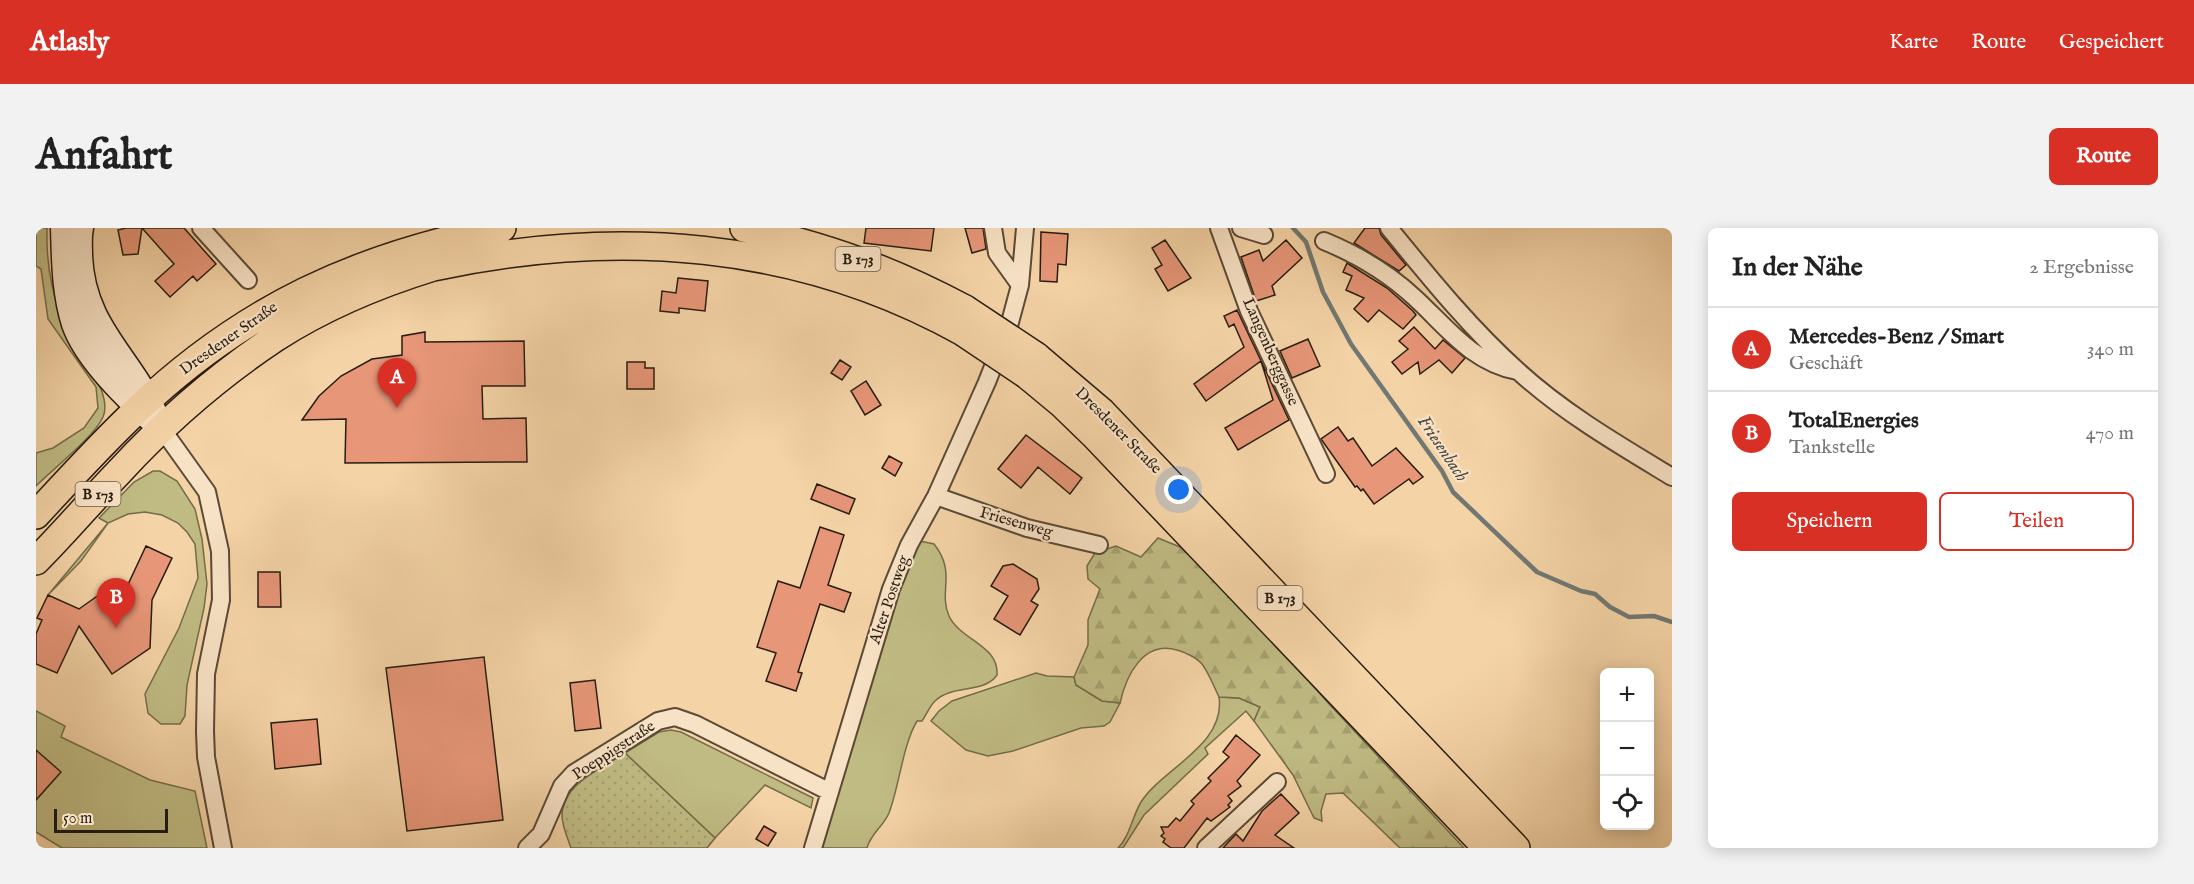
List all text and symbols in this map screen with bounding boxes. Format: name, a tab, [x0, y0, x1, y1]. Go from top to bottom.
text: Atlasly	[30, 25, 109, 60]
text: Karte	[1889, 29, 1938, 56]
text: Route	[1971, 29, 2026, 56]
text: Gespeichert	[2059, 29, 2164, 56]
button: Route	[2049, 128, 2158, 185]
text: Anfahrt	[36, 130, 172, 183]
road number: B 173	[836, 247, 880, 271]
text: In der Nähe	[1732, 251, 1863, 284]
text: 2 Ergebnisse	[2029, 255, 2134, 280]
street label: Langenberggasse	[1237, 295, 1303, 409]
street label: Dresdener Straße	[176, 298, 282, 380]
text: Mercedes-Benz / Smart	[1789, 323, 2004, 351]
text: A	[1745, 337, 1758, 362]
text: 340 m	[2087, 337, 2134, 362]
text: Geschäft	[1789, 351, 1863, 376]
pin: A	[378, 358, 416, 408]
street label: Dresdener Straße	[1070, 383, 1166, 479]
text: TotalEnergies	[1789, 407, 1919, 435]
water label: Friesenbach	[1412, 412, 1473, 487]
text: B	[1745, 421, 1758, 446]
text: 470 m	[2086, 421, 2134, 446]
text: Tankstelle	[1789, 435, 1875, 460]
your location	[1164, 475, 1193, 504]
road number: B 173	[76, 482, 120, 506]
button: Speichern	[1732, 492, 1927, 551]
button: Teilen	[1939, 492, 2134, 551]
street label: Friesenweg	[977, 503, 1055, 543]
street label: Alter Postweg	[865, 553, 915, 648]
pin: B	[96, 578, 136, 628]
road number: B 173	[1258, 586, 1302, 610]
map controls	[1600, 668, 1654, 830]
button: +	[1600, 668, 1654, 722]
street label: Poeppigstraße	[569, 717, 659, 785]
button: −	[1600, 722, 1654, 776]
button: locate	[1600, 776, 1654, 830]
scale bar	[54, 806, 168, 834]
text: 50 m	[63, 809, 92, 829]

